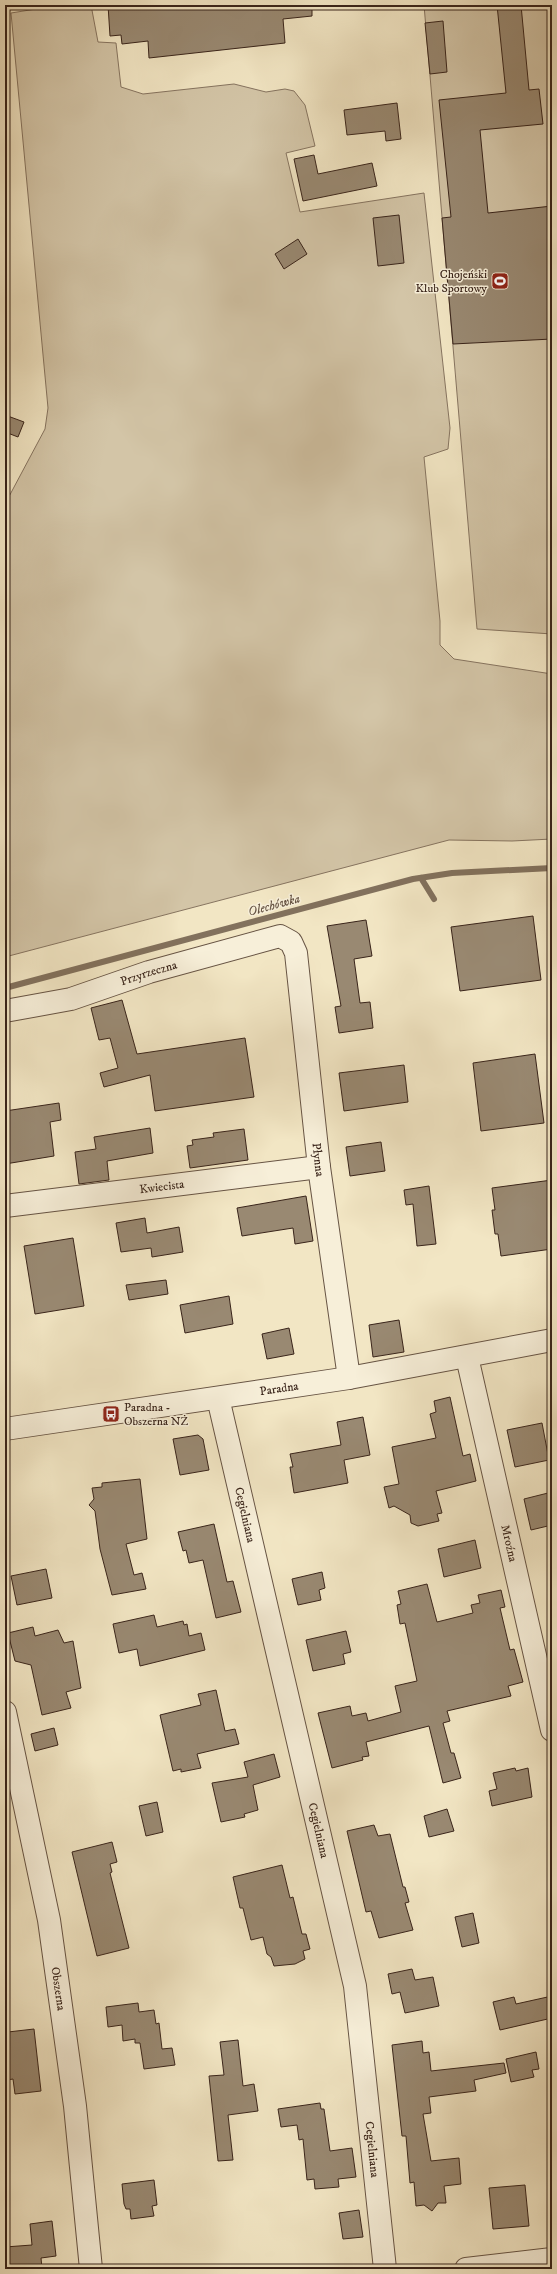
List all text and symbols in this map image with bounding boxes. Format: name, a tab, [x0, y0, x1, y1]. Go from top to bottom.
place label: Chojeński Klub Sportowy	[415, 267, 487, 296]
sports icon: Chojeński Klub Sportowy	[490, 271, 510, 291]
water label: Olechówka	[246, 890, 302, 920]
street label: Przyrzeczna	[118, 957, 180, 989]
street label: Płynna	[309, 1142, 328, 1178]
street label: Kwiecista	[139, 1176, 186, 1197]
street label: Paradna	[259, 1378, 300, 1399]
place label: Paradna - Obszerna NŻ	[124, 1400, 189, 1429]
bus stop icon: Paradna - Obszerna NŻ	[101, 1404, 121, 1424]
street label: Cegielniana	[232, 1486, 259, 1545]
street label: Mroźna	[498, 1523, 521, 1564]
street label: Cegielniana	[305, 1801, 333, 1860]
street label: Obszerna	[48, 1966, 69, 2013]
street label: Cegielniana	[362, 2121, 383, 2179]

